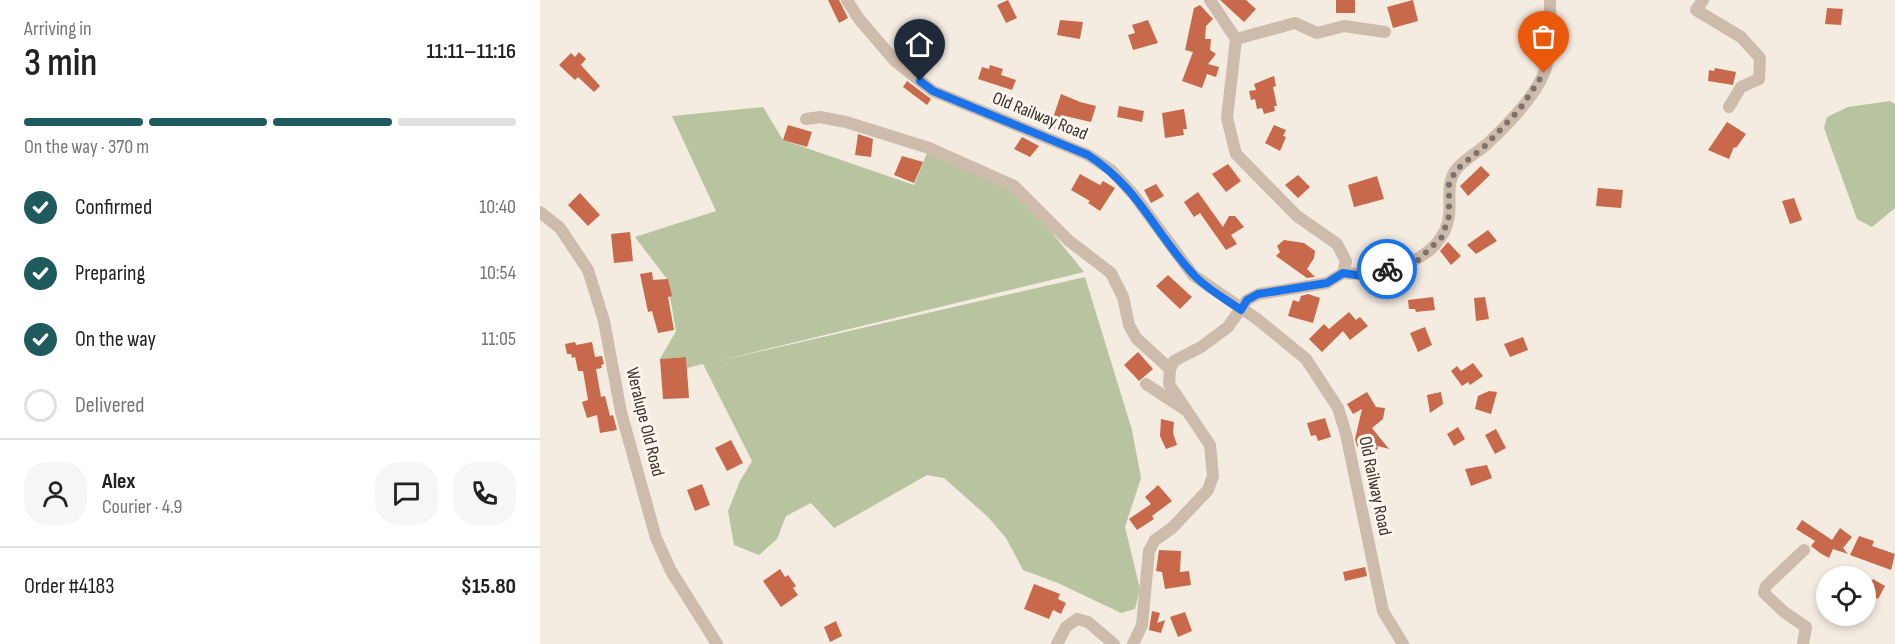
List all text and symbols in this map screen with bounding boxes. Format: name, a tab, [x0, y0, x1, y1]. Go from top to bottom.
pin	[1518, 11, 1569, 73]
text: Arriving in	[24, 17, 92, 41]
pin	[894, 19, 945, 81]
icon: bag	[1527, 20, 1560, 53]
icon: home	[903, 28, 936, 61]
text: 11:11–11:16	[427, 38, 516, 65]
text: 3 min	[24, 40, 97, 87]
street label: Old Railway Road	[989, 87, 1091, 145]
text: On the way · 370 m	[24, 135, 149, 159]
icon: check	[24, 191, 57, 224]
text: Confirmed	[75, 194, 152, 221]
text: 10:40	[479, 195, 516, 219]
courier	[1357, 239, 1417, 299]
icon: bike	[1371, 253, 1404, 286]
icon: check	[24, 257, 57, 290]
text: Preparing	[75, 260, 145, 287]
text: 10:54	[480, 261, 516, 285]
icon: check	[24, 323, 57, 356]
text: On the way	[75, 326, 156, 353]
text: 11:05	[481, 327, 516, 351]
street label: Weralupe Old Road	[621, 365, 669, 479]
text: Delivered	[75, 392, 144, 419]
street label: Old Railway Road	[1354, 435, 1396, 537]
button: person	[24, 462, 87, 525]
button: chat	[375, 462, 438, 525]
button: phone	[453, 462, 516, 525]
text: Alex	[102, 468, 135, 495]
text: Courier · 4.9	[102, 495, 182, 519]
map controls	[1816, 566, 1876, 626]
button: locate	[1816, 566, 1876, 626]
text: Order #4183	[24, 573, 114, 600]
text: $15.80	[461, 573, 516, 600]

